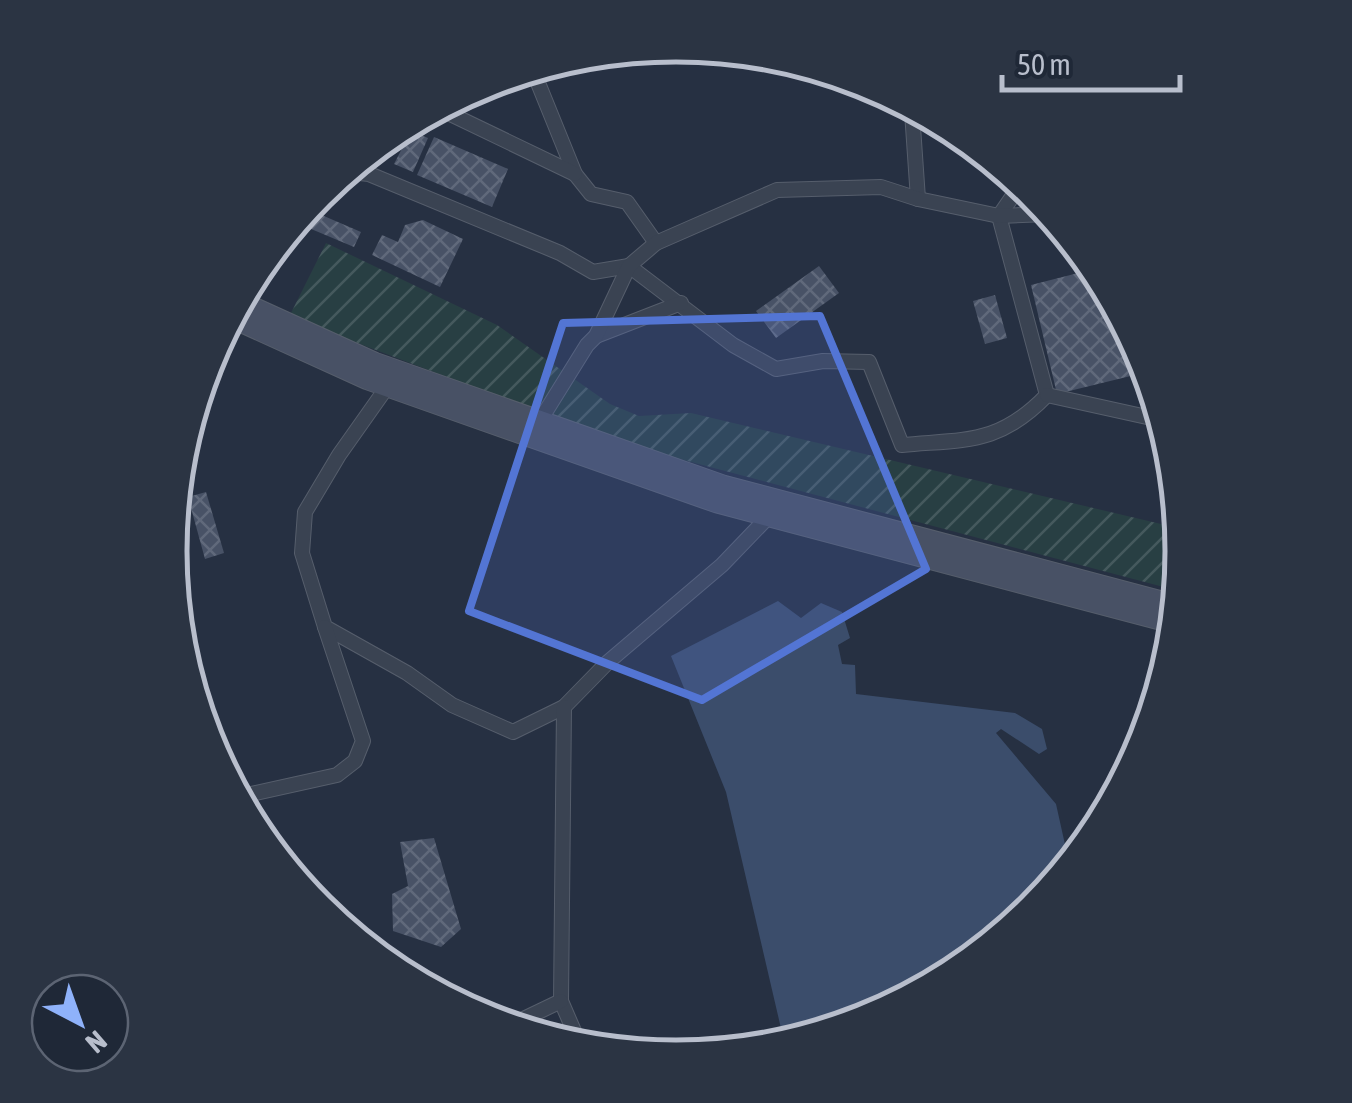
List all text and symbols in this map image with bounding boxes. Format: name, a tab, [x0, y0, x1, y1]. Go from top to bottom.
scale bar	[1002, 30, 1180, 92]
text: 50 m	[1017, 47, 1071, 81]
north arrow	[30, 973, 130, 1073]
text: N	[80, 1024, 113, 1059]

